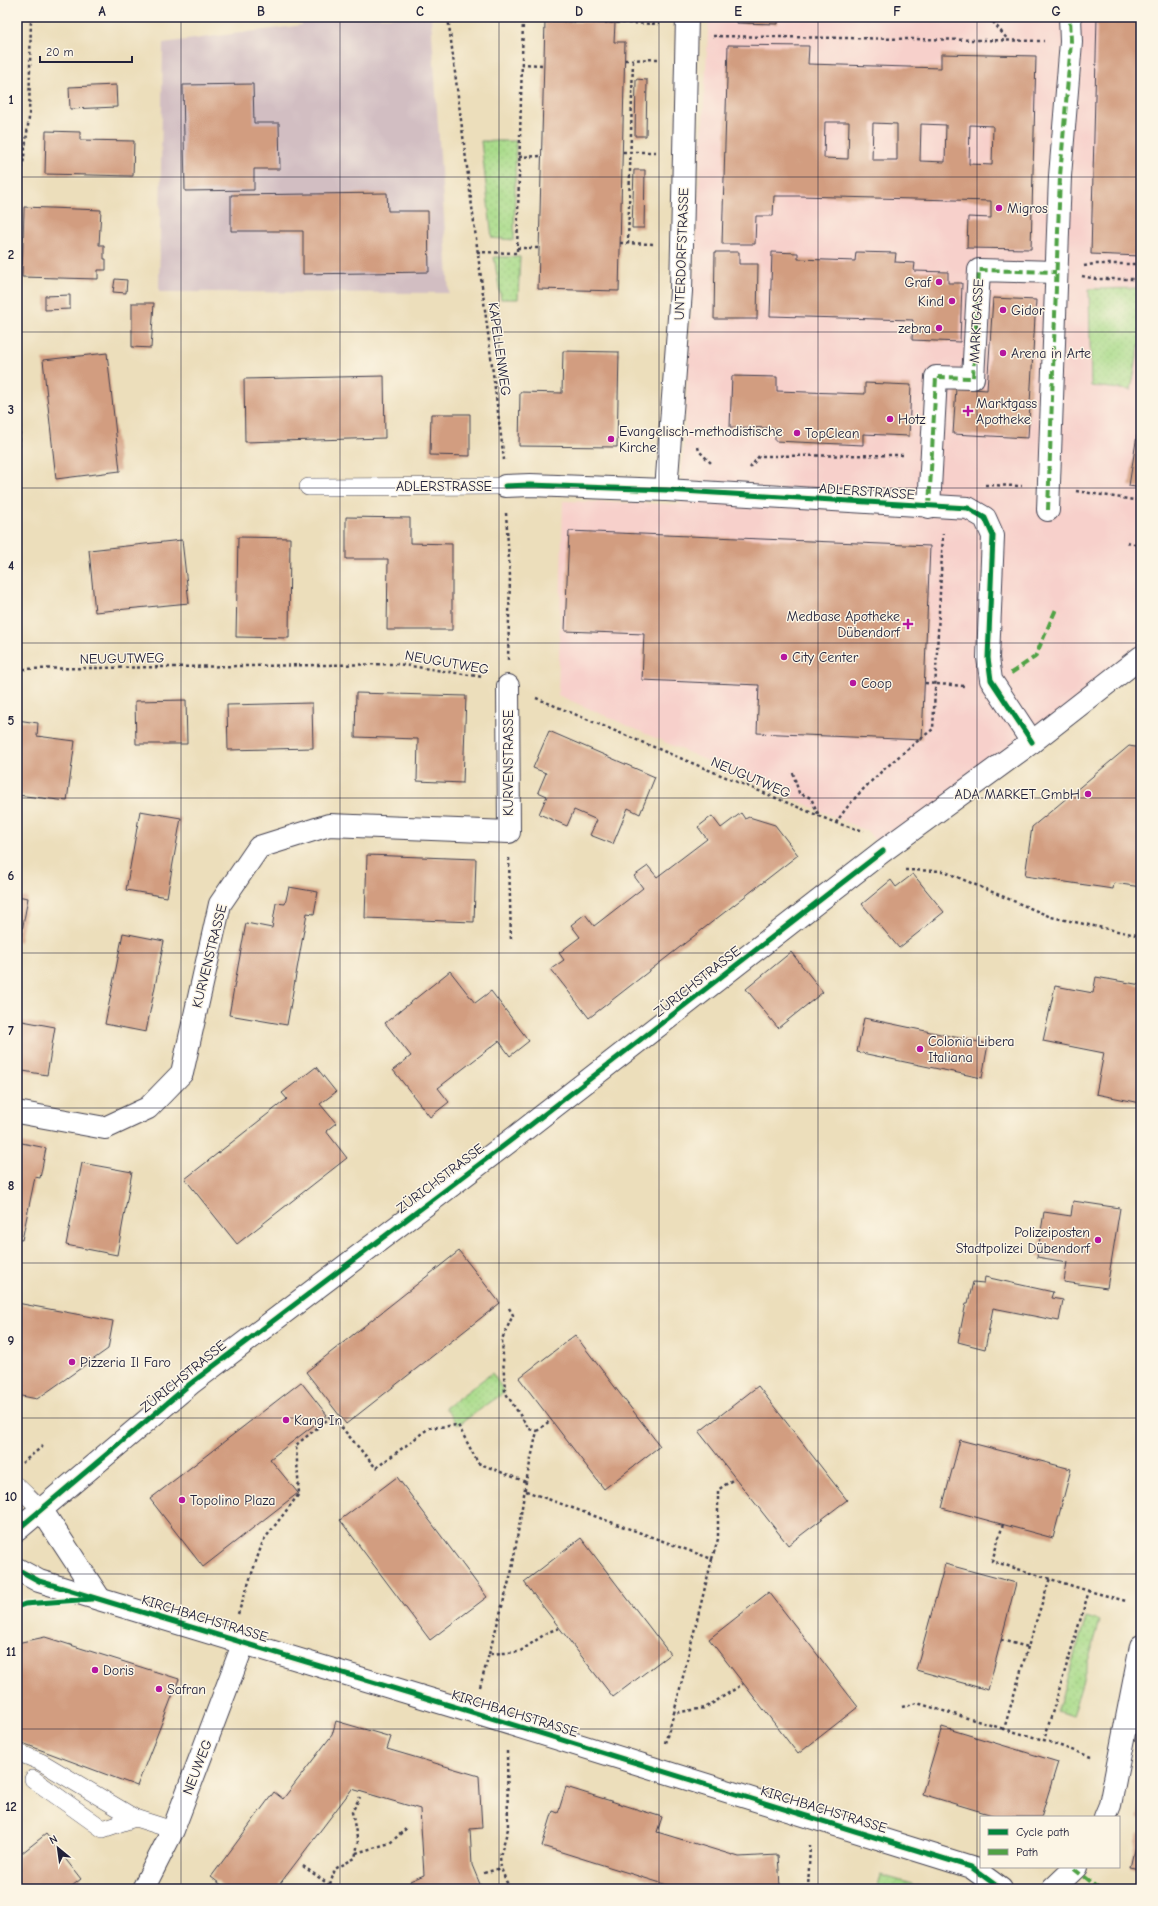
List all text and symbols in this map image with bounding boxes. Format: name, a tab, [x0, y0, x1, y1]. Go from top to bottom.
text: A	[98, 4, 106, 19]
text: B	[257, 4, 265, 19]
text: C	[416, 4, 424, 19]
text: D	[575, 4, 583, 19]
text: E	[734, 4, 742, 19]
text: F	[893, 4, 901, 19]
text: G	[1051, 4, 1061, 19]
scale bar	[40, 38, 132, 64]
text: 20 m	[46, 45, 74, 59]
text: 1	[8, 92, 14, 107]
street label: UNTERDORFSTRASSE	[671, 187, 692, 321]
place label: Migros	[1007, 200, 1048, 217]
marker: Migros	[994, 203, 1004, 213]
text: 2	[8, 247, 14, 262]
place label: Graf	[905, 274, 932, 291]
marker: Graf	[934, 277, 944, 287]
street label: MARKTGASSE	[966, 278, 987, 364]
place label: Kind	[918, 293, 944, 310]
marker: Kind	[947, 296, 957, 306]
street label: KAPELLENWEG	[485, 301, 514, 397]
place label: Gidor	[1011, 302, 1045, 319]
marker: Gidor	[998, 305, 1008, 315]
place label: zebra	[898, 320, 931, 337]
marker: zebra	[934, 323, 944, 333]
place label: Arena in Arte	[1011, 345, 1091, 362]
marker: Arena in Arte	[998, 348, 1008, 358]
place label: Marktgass Apotheke	[976, 395, 1037, 428]
text: 3	[8, 402, 14, 417]
marker: Marktgass Apotheke	[963, 406, 973, 416]
place label: Hotz	[898, 411, 925, 428]
marker: Hotz	[885, 414, 895, 424]
place label: Evangelisch-methodistische Kirche	[619, 423, 782, 456]
place label: TopClean	[805, 425, 860, 442]
marker: TopClean	[792, 428, 802, 438]
marker: Evangelisch-methodistische Kirche	[606, 434, 616, 444]
street label: ADLERSTRASSE	[396, 478, 492, 495]
street label: ADLERSTRASSE	[818, 480, 916, 503]
text: 4	[8, 558, 14, 573]
place label: Medbase Apotheke Dübendorf	[787, 608, 901, 641]
marker: Medbase Apotheke Dübendorf	[903, 619, 913, 629]
street label: NEUGUTWEG	[404, 647, 490, 678]
street label: NEUGUTWEG	[79, 649, 165, 668]
place label: City Center	[792, 649, 859, 666]
marker: City Center	[779, 652, 789, 662]
place label: Coop	[861, 675, 892, 692]
marker: Coop	[848, 678, 858, 688]
street label: KURVENSTRASSE	[500, 710, 517, 816]
text: 5	[8, 713, 15, 728]
street label: NEUGUTWEG	[708, 753, 793, 802]
place label: ADA MARKET GmbH	[955, 786, 1080, 803]
marker: ADA MARKET GmbH	[1083, 789, 1093, 799]
text: 6	[8, 868, 15, 883]
street label: KURVENSTRASSE	[188, 902, 231, 1010]
street label: ZÜRICHSTRASSE	[651, 942, 744, 1021]
text: 7	[8, 1023, 14, 1038]
place label: Colonia Libera Italiana	[928, 1033, 1015, 1066]
marker: Colonia Libera Italiana	[915, 1044, 925, 1054]
street label: ZÜRICHSTRASSE	[393, 1140, 488, 1217]
text: 8	[8, 1178, 14, 1193]
place label: Polizeiposten Stadtpolizei Dübendorf	[956, 1224, 1091, 1257]
marker: Polizeiposten Stadtpolizei Dübendorf	[1093, 1235, 1103, 1245]
text: 9	[8, 1333, 15, 1348]
street label: ZÜRICHSTRASSE	[137, 1337, 230, 1416]
place label: Pizzeria Il Faro	[80, 1354, 171, 1371]
marker: Pizzeria Il Faro	[67, 1357, 77, 1367]
place label: Kang In	[294, 1412, 342, 1429]
marker: Kang In	[281, 1415, 291, 1425]
text: 10	[5, 1489, 17, 1504]
place label: Topolino Plaza	[190, 1492, 275, 1509]
marker: Topolino Plaza	[177, 1495, 187, 1505]
street label: KIRCHBACHSTRASSE	[140, 1591, 270, 1646]
text: 11	[6, 1644, 16, 1659]
place label: Doris	[103, 1662, 134, 1679]
marker: Doris	[90, 1665, 100, 1675]
place label: Safran	[167, 1681, 206, 1698]
marker: Safran	[154, 1684, 164, 1694]
street label: KIRCHBACHSTRASSE	[450, 1686, 580, 1741]
street label: NEUWEG	[179, 1737, 216, 1797]
street label: KIRCHBACHSTRASSE	[759, 1782, 889, 1837]
text: 12	[5, 1799, 17, 1814]
legend	[980, 1816, 1120, 1868]
text: Cycle path	[1016, 1825, 1069, 1839]
north arrow	[38, 1828, 78, 1868]
text: N	[47, 1832, 60, 1847]
text: Path	[1016, 1845, 1038, 1859]

